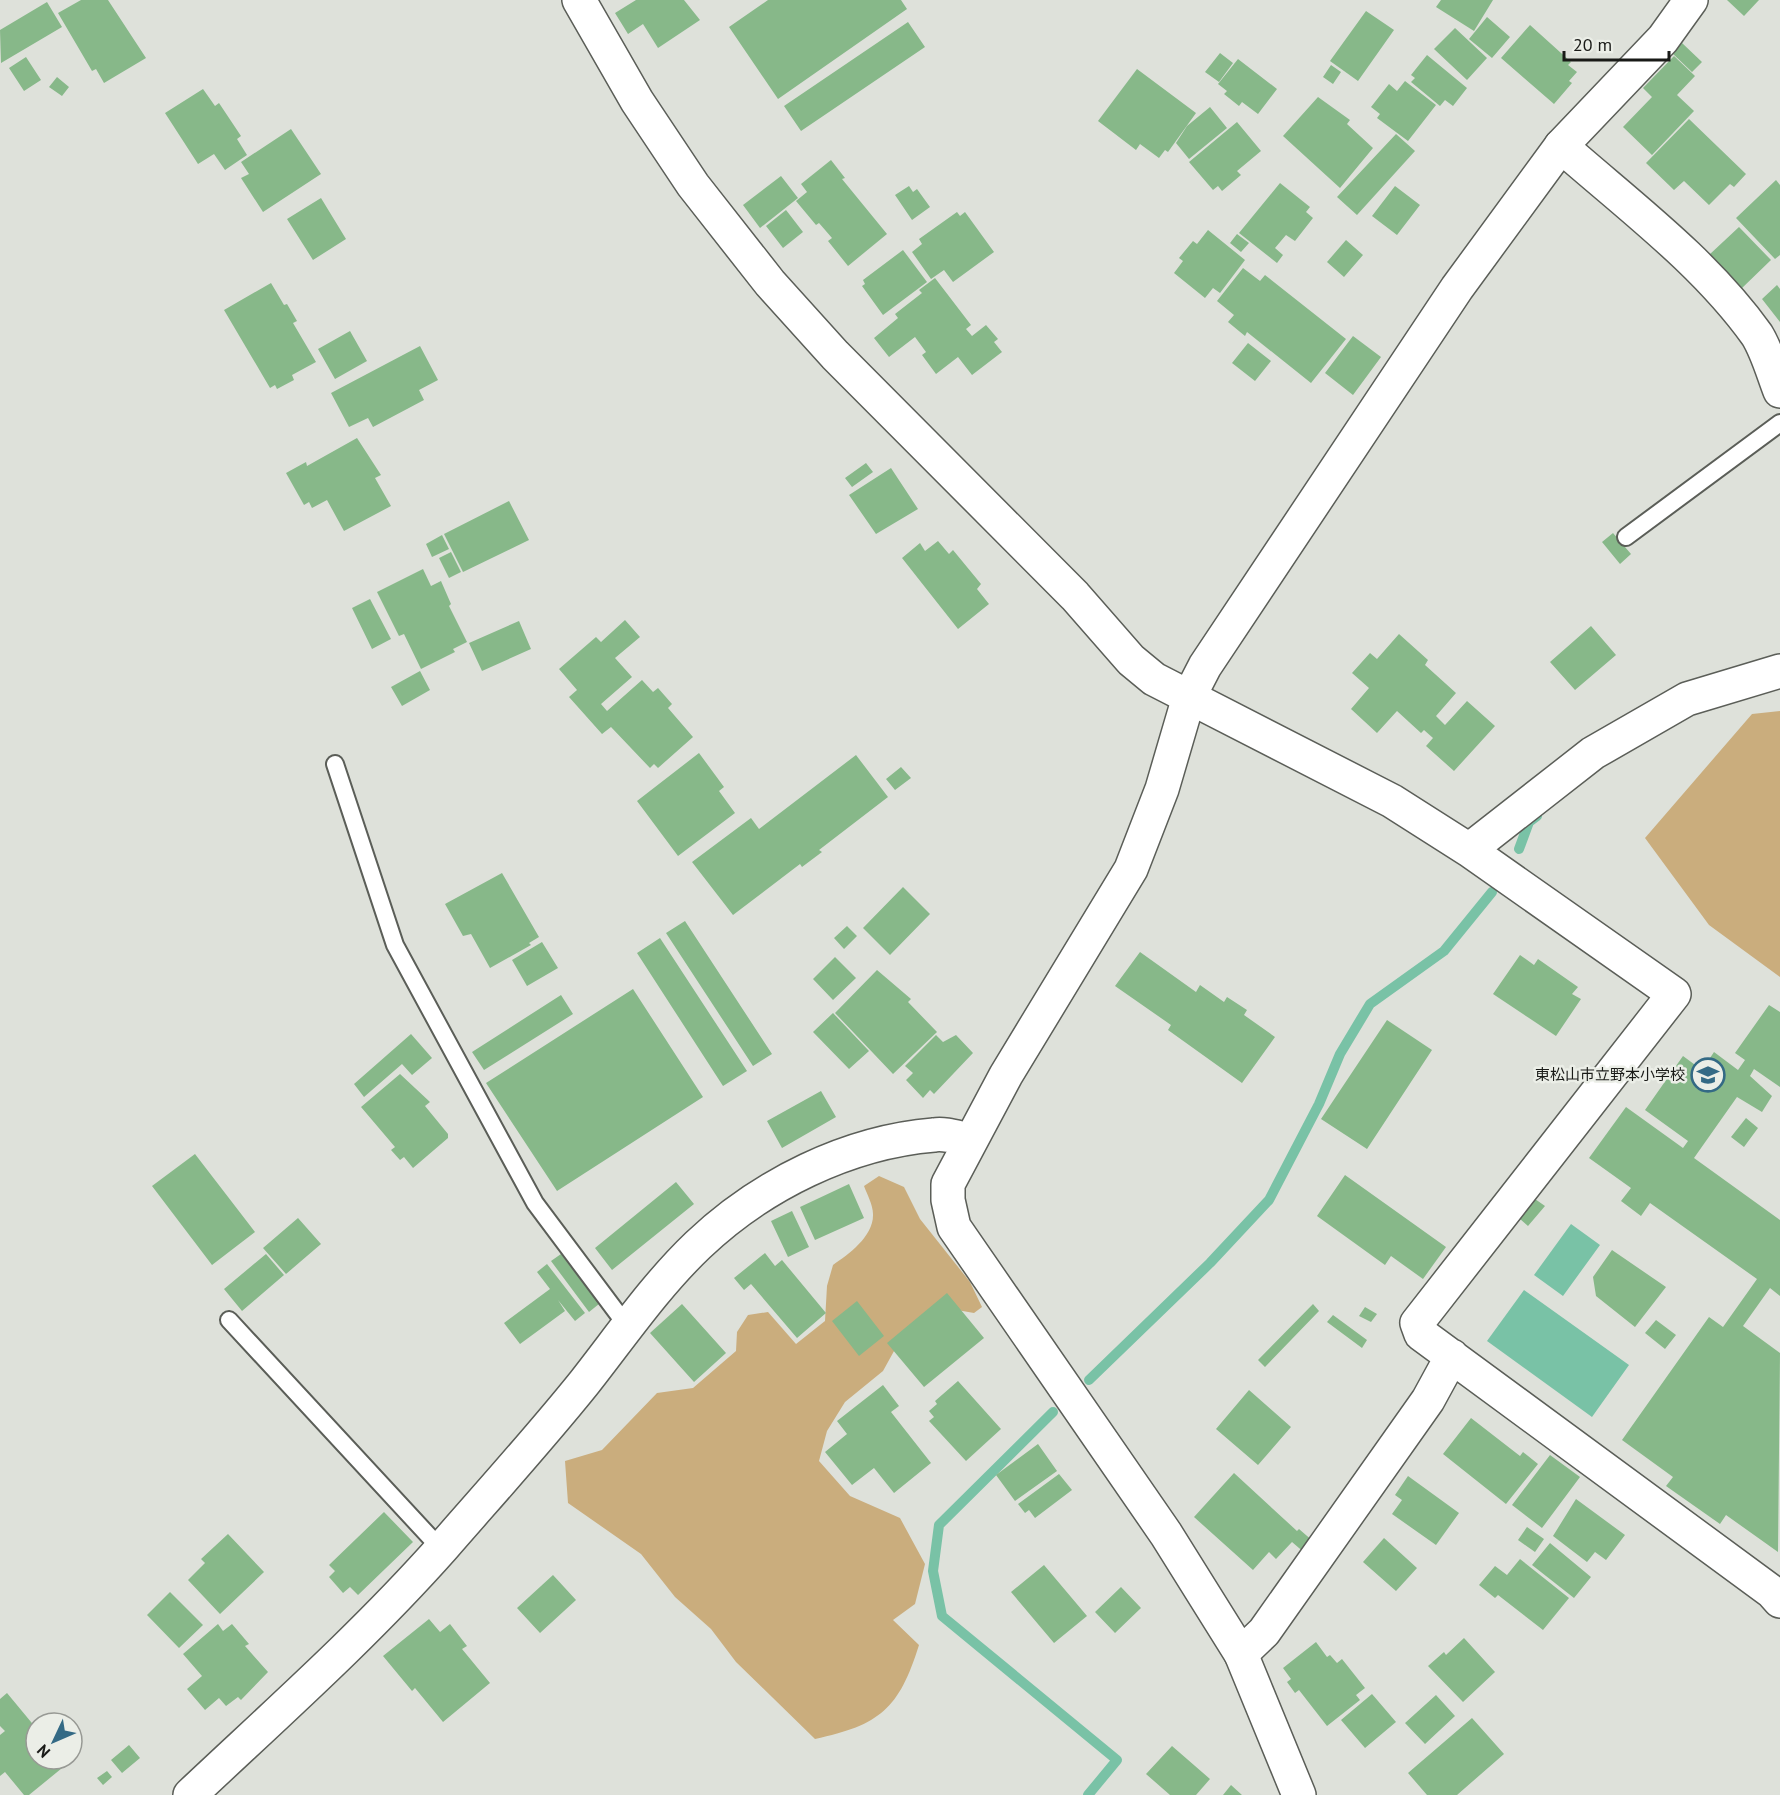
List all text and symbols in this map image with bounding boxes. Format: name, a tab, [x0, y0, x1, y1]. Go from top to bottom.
scale bar	[1564, 24, 1669, 62]
text: 20 m	[1573, 33, 1612, 56]
school or university icon: 東松山市立野本小学校	[1690, 1057, 1726, 1093]
place label: 東松山市立野本小学校	[1535, 1065, 1685, 1084]
north arrow	[24, 1711, 84, 1771]
text: N	[32, 1741, 54, 1762]

